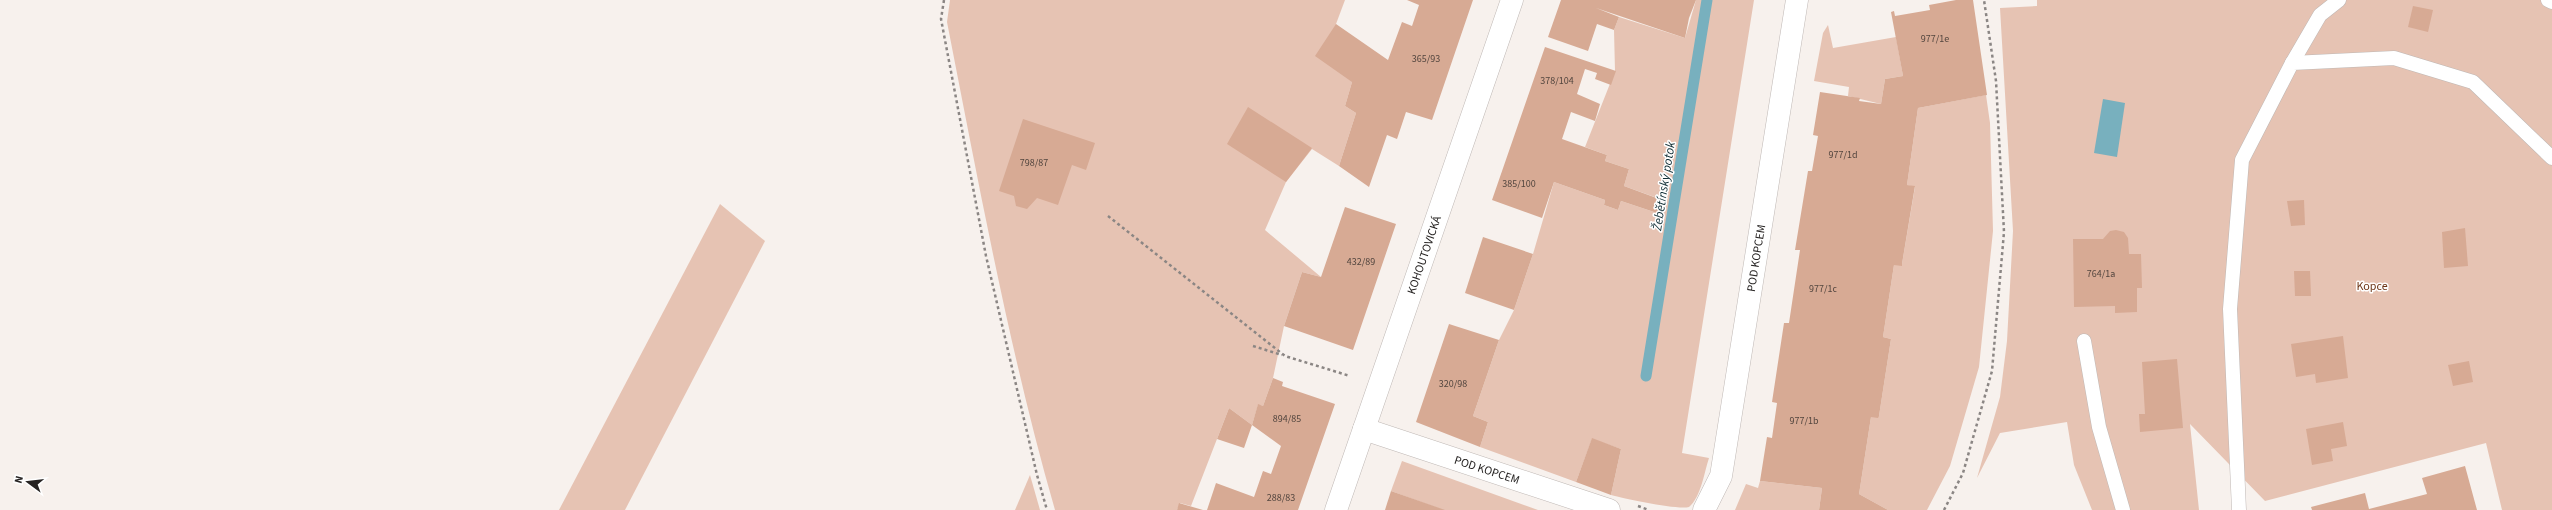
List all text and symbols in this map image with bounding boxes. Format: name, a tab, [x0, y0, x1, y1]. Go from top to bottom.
house number: 977/1e	[1921, 32, 1949, 46]
house number: 365/93	[1412, 52, 1440, 66]
house number: 378/104	[1540, 74, 1574, 88]
water label: Žebětínský potok	[1648, 139, 1680, 233]
house number: 977/1d	[1829, 148, 1857, 162]
house number: 798/87	[1020, 156, 1048, 170]
house number: 385/100	[1502, 177, 1536, 191]
street label: KOHOUTOVICKÁ	[1403, 213, 1446, 297]
street label: POD KOPCEM	[1743, 223, 1770, 293]
house number: 432/89	[1347, 255, 1375, 269]
house number: 764/1a	[2087, 267, 2115, 281]
park label: Kopce	[2356, 278, 2388, 295]
house number: 977/1c	[1809, 282, 1837, 296]
house number: 320/98	[1439, 377, 1467, 391]
house number: 894/85	[1273, 412, 1301, 426]
house number: 977/1b	[1790, 414, 1819, 428]
street label: POD KOPCEM	[1452, 452, 1522, 489]
north arrow	[8, 462, 48, 502]
text: N	[11, 474, 27, 485]
house number: 288/83	[1267, 491, 1295, 505]

